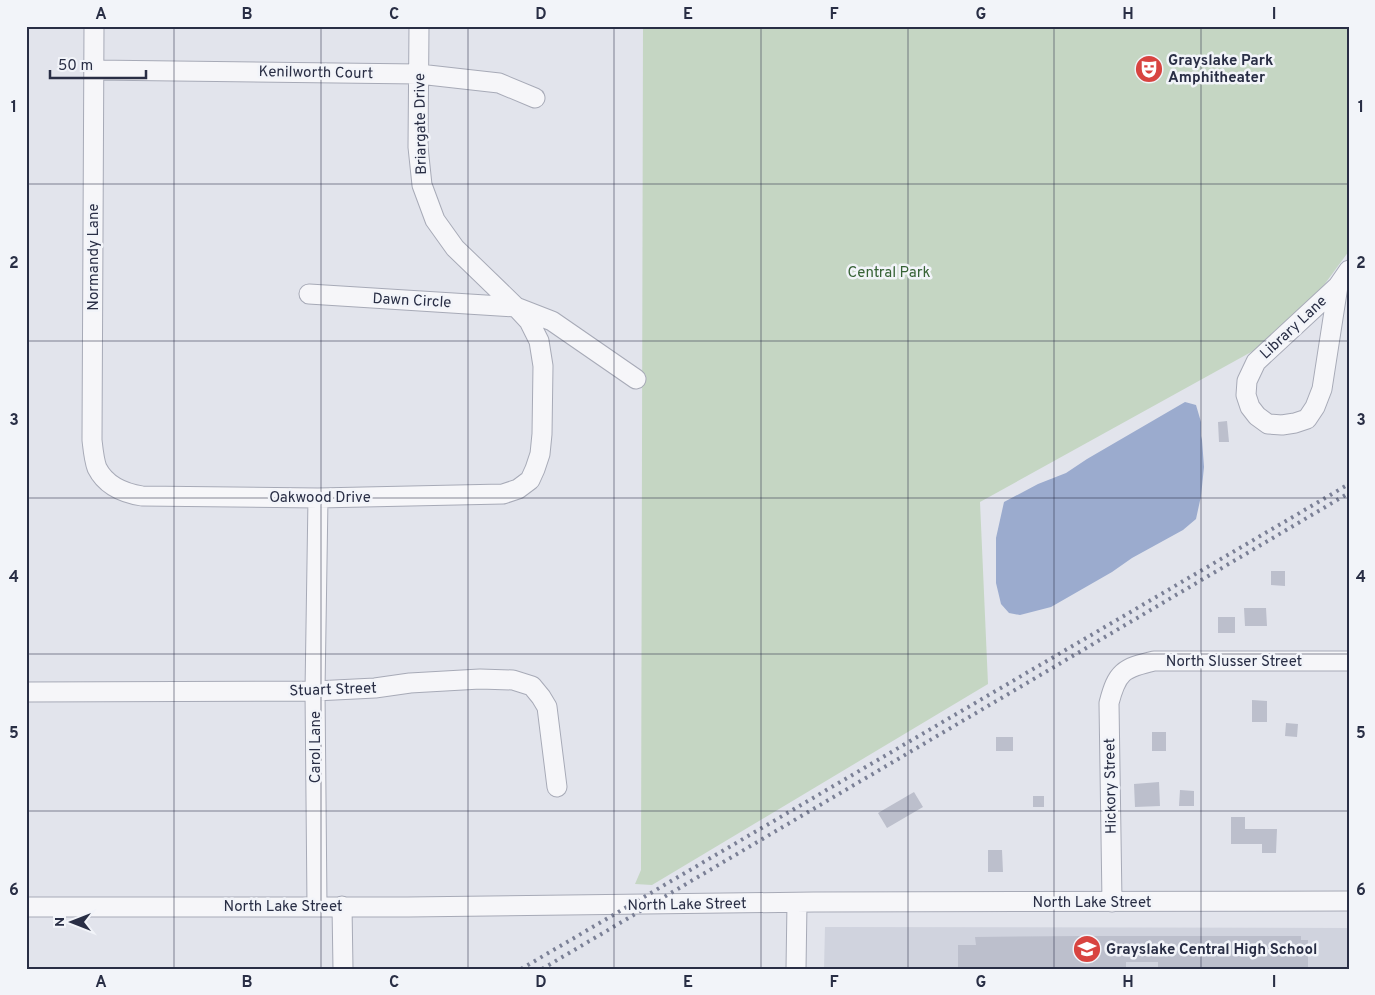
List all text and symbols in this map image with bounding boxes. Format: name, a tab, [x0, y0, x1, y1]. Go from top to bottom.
text: A	[95, 5, 107, 25]
text: B	[241, 5, 253, 25]
text: C	[389, 5, 399, 25]
text: D	[535, 5, 547, 25]
text: E	[683, 5, 693, 25]
text: F	[829, 5, 839, 25]
text: G	[976, 5, 986, 25]
text: H	[1122, 5, 1134, 25]
text: I	[1272, 5, 1276, 25]
scale bar	[50, 48, 146, 80]
place label: Grayslake Park Amphitheater	[1168, 52, 1273, 88]
theatre icon: Grayslake Park Amphitheater	[1134, 54, 1164, 84]
text: 50 m	[58, 57, 93, 76]
street label: Kenilworth Court	[258, 63, 373, 84]
street label: Briargate Drive	[411, 73, 432, 175]
text: 1	[11, 98, 17, 118]
text: 1	[1358, 98, 1364, 118]
street label: Normandy Lane	[85, 203, 104, 311]
text: 2	[9, 254, 19, 274]
text: 2	[1356, 254, 1366, 274]
park label: Central Park	[847, 264, 931, 283]
street label: Dawn Circle	[372, 290, 452, 313]
street label: Library Lane	[1257, 292, 1332, 364]
text: 3	[9, 411, 19, 431]
text: 3	[1356, 411, 1366, 431]
street label: Oakwood Drive	[269, 489, 371, 508]
text: 4	[9, 568, 19, 588]
text: 4	[1356, 568, 1366, 588]
street label: North Slusser Street	[1166, 653, 1302, 672]
street label: Stuart Street	[289, 679, 377, 702]
street label: Carol Lane	[307, 711, 326, 783]
text: 5	[9, 724, 19, 744]
text: 5	[1356, 724, 1366, 744]
street label: Hickory Street	[1101, 738, 1122, 834]
text: 6	[9, 881, 19, 901]
text: 6	[1356, 881, 1366, 901]
street label: North Lake Street	[1032, 894, 1152, 913]
street label: North Lake Street	[627, 895, 747, 916]
north arrow	[48, 898, 98, 948]
street label: North Lake Street	[223, 898, 343, 917]
text: N	[52, 917, 69, 927]
school or university icon: Grayslake Central High School	[1072, 934, 1102, 964]
place label: Grayslake Central High School	[1106, 941, 1317, 960]
text: A	[95, 973, 107, 993]
text: B	[241, 973, 253, 993]
text: C	[389, 973, 399, 993]
text: D	[535, 973, 547, 993]
text: E	[683, 973, 693, 993]
text: F	[829, 973, 839, 993]
text: G	[976, 973, 986, 993]
text: H	[1122, 973, 1134, 993]
text: I	[1272, 973, 1276, 993]

